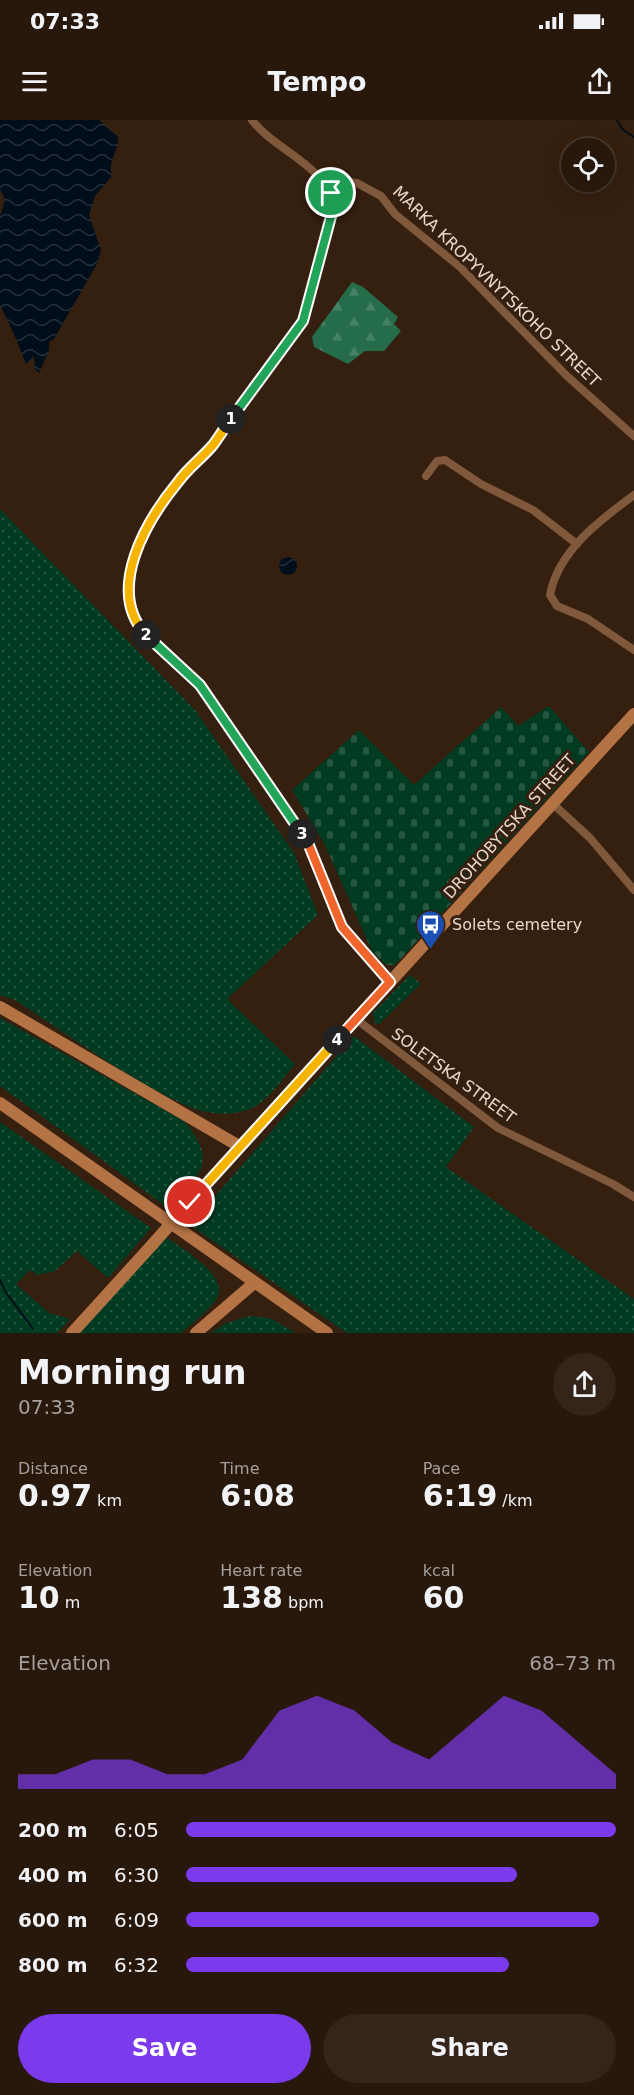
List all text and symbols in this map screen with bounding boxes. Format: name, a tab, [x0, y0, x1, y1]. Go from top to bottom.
text: 07:33	[30, 9, 100, 34]
icon: menu	[18, 65, 51, 98]
icon: share	[583, 65, 616, 98]
text: Tempo	[267, 66, 367, 97]
map controls	[561, 138, 615, 192]
button: locate	[561, 138, 615, 192]
pin	[305, 167, 356, 218]
icon: arrive	[314, 176, 347, 209]
street label: MARKA KROPYVNYTSKOHO STREET	[389, 182, 604, 391]
pin: 1	[216, 404, 246, 434]
text: 1	[225, 409, 237, 428]
pin: 2	[131, 620, 161, 650]
text: 2	[140, 625, 152, 644]
street label: DROHOBYTSKA STREET	[439, 750, 579, 902]
pin: 3	[287, 819, 317, 849]
text: 3	[296, 824, 308, 843]
bus stop icon: Solets cemetery	[415, 908, 447, 950]
place label: Solets cemetery	[452, 915, 582, 934]
street label: SOLETSKA STREET	[388, 1024, 520, 1127]
pin: 4	[322, 1025, 352, 1055]
text: 4	[331, 1030, 343, 1049]
pin	[164, 1176, 215, 1227]
icon: check	[173, 1185, 206, 1218]
text: Morning run	[18, 1353, 246, 1392]
button: share	[553, 1353, 616, 1416]
text: 07:33	[18, 1395, 76, 1419]
text: Distance	[18, 1459, 88, 1478]
text: Time	[220, 1459, 259, 1478]
text: Pace	[423, 1459, 460, 1478]
text: 0.97	[18, 1478, 92, 1513]
text: 6:08	[220, 1478, 295, 1513]
text: 6:19	[423, 1478, 497, 1513]
text: km	[92, 1491, 122, 1510]
text: /km	[497, 1491, 533, 1510]
text: Elevation	[18, 1561, 92, 1580]
text: Heart rate	[220, 1561, 302, 1580]
text: kcal	[423, 1561, 455, 1580]
text: 10	[18, 1580, 60, 1615]
text: 138	[220, 1580, 283, 1615]
text: 60	[423, 1580, 464, 1615]
text: m	[60, 1593, 80, 1612]
text: bpm	[283, 1593, 324, 1612]
text: Elevation	[18, 1651, 111, 1675]
text: 68–73 m	[529, 1651, 616, 1675]
text: 200 m	[18, 1818, 88, 1842]
text: 6:05	[114, 1818, 159, 1842]
text: 400 m	[18, 1863, 88, 1887]
text: 6:30	[114, 1863, 159, 1887]
text: 600 m	[18, 1908, 88, 1932]
text: 6:09	[114, 1908, 159, 1932]
text: 800 m	[18, 1953, 88, 1977]
text: 6:32	[114, 1953, 159, 1977]
button: Save	[18, 2014, 311, 2083]
button: Share	[323, 2014, 616, 2083]

